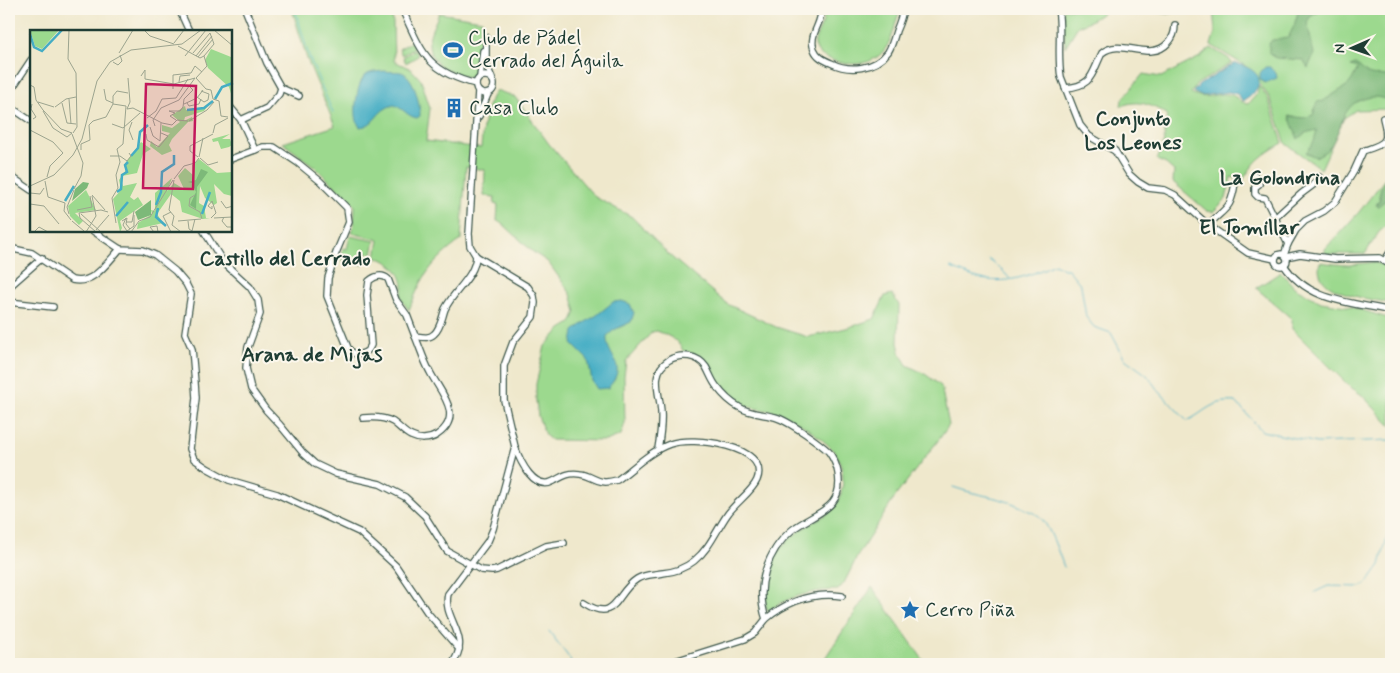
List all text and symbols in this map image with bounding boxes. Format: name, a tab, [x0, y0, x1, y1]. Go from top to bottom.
north arrow	[1328, 22, 1378, 72]
place label: Club de Pádel Cerrado del Águila	[468, 25, 624, 75]
inset map	[30, 30, 232, 232]
sports icon: Club de Pádel Cerrado del Águila	[442, 39, 464, 61]
text: N	[1331, 43, 1349, 53]
place label: Casa Club	[469, 95, 559, 122]
building icon: Casa Club	[443, 97, 465, 119]
district label: Conjunto Los Leones	[1084, 105, 1182, 157]
district label: La Golondrina	[1220, 164, 1340, 192]
district label: El Tomillar	[1199, 214, 1300, 242]
district label: Castillo del Cerrado	[199, 245, 371, 273]
district label: Arana de Mijas	[242, 341, 383, 369]
place label: Cerro Piña	[925, 597, 1015, 624]
place icon: Cerro Piña	[899, 599, 921, 621]

